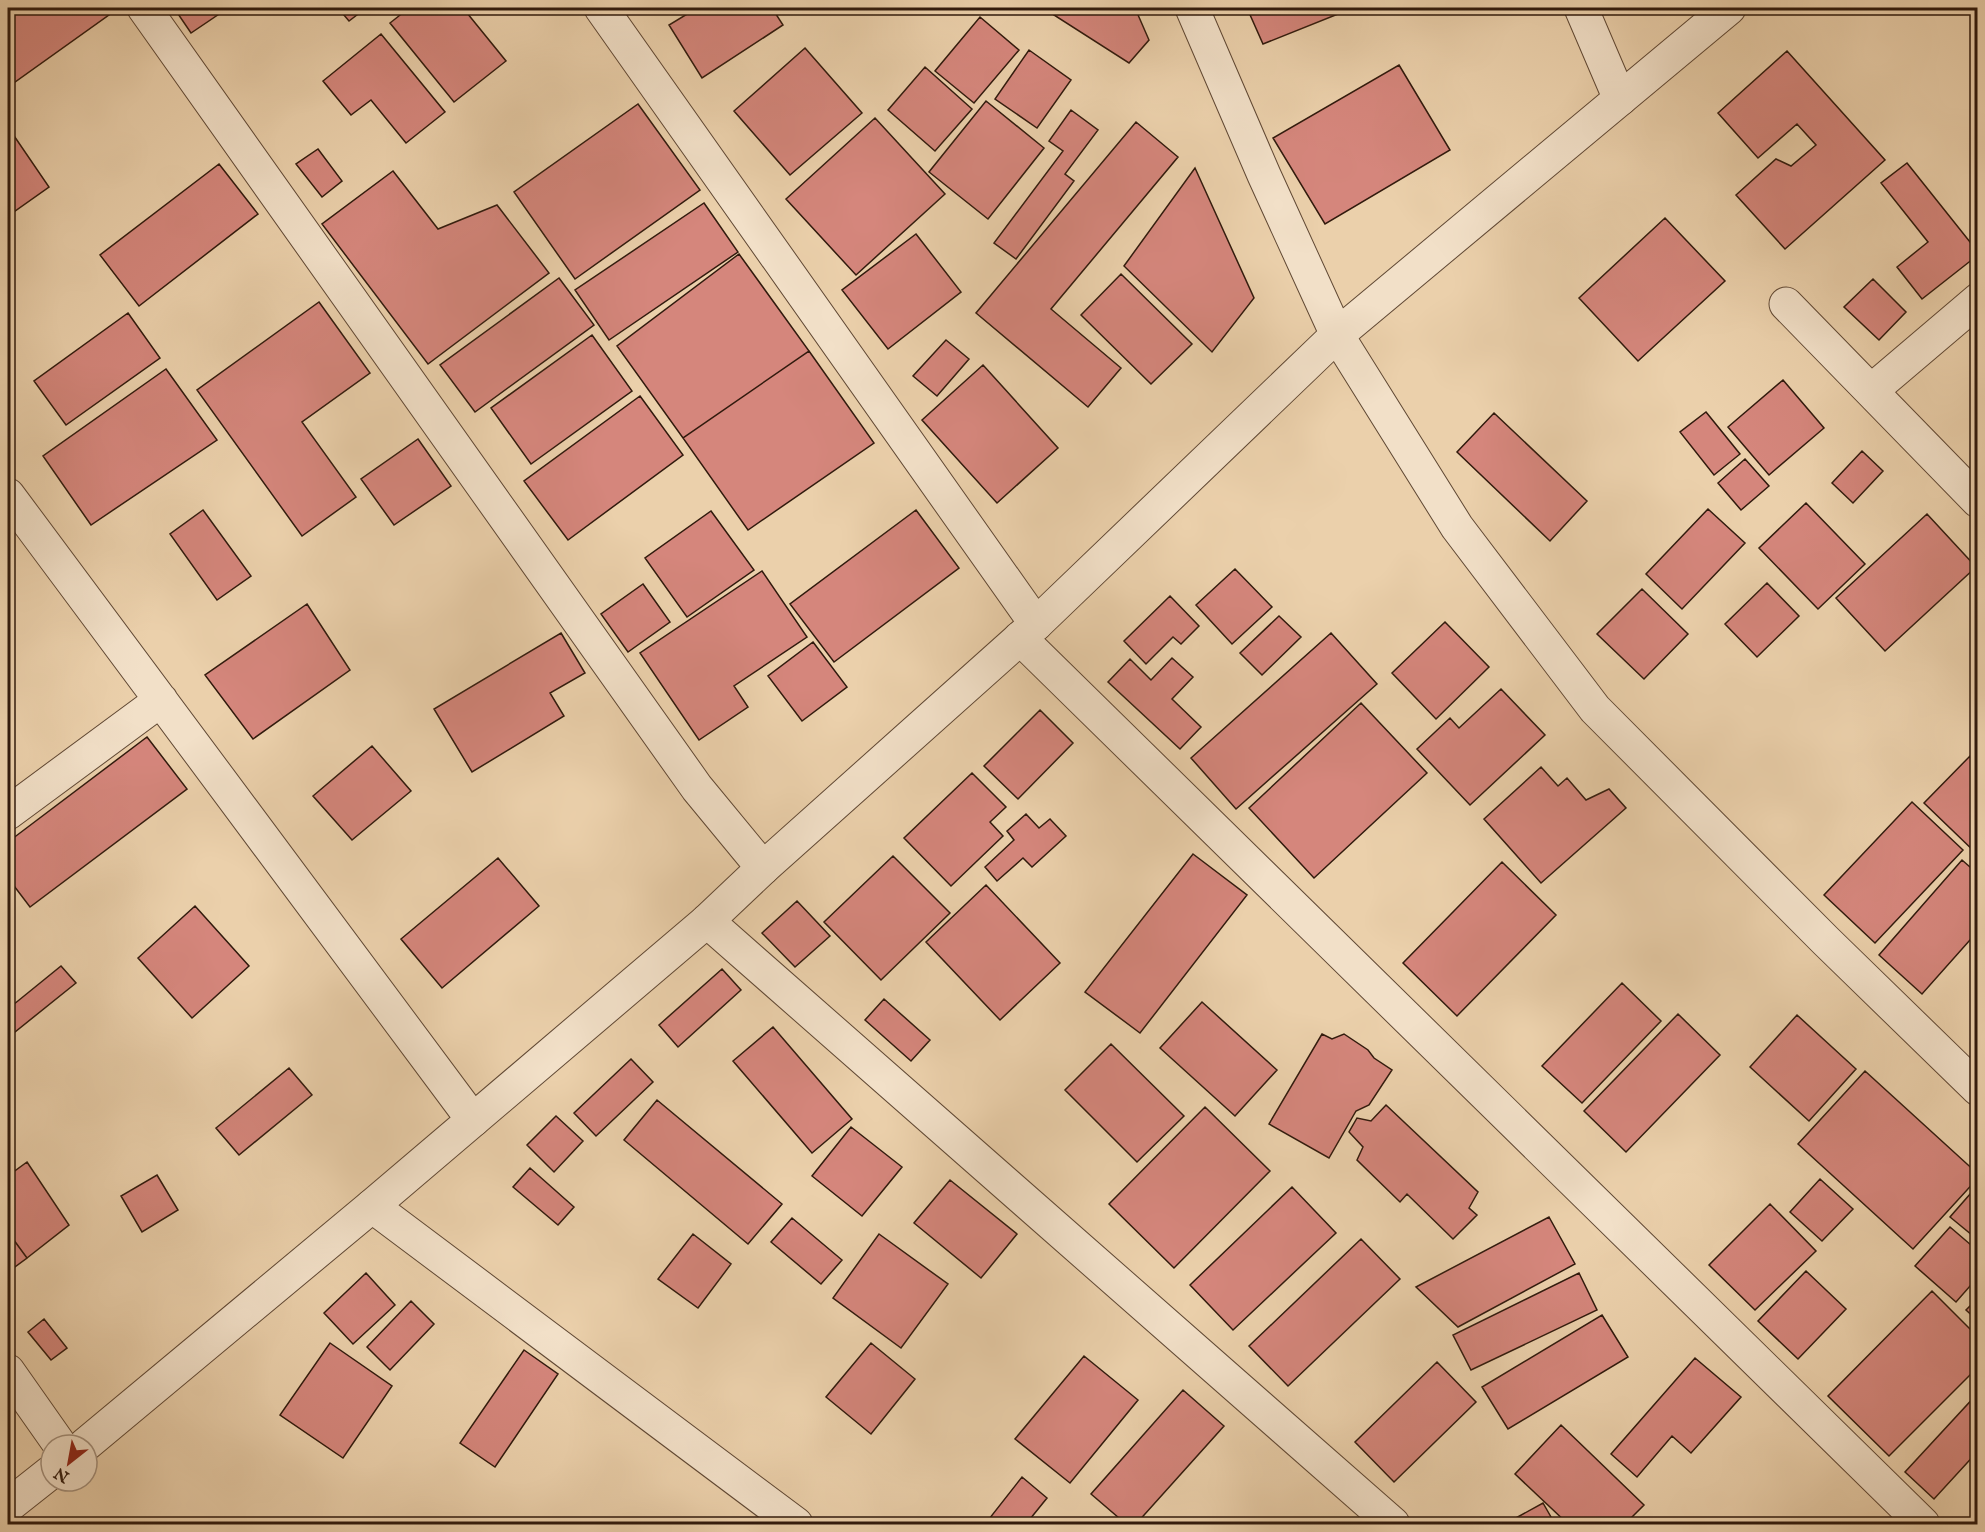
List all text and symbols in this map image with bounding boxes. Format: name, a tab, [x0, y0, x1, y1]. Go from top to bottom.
north arrow	[39, 1433, 99, 1493]
text: N	[51, 1462, 74, 1487]

